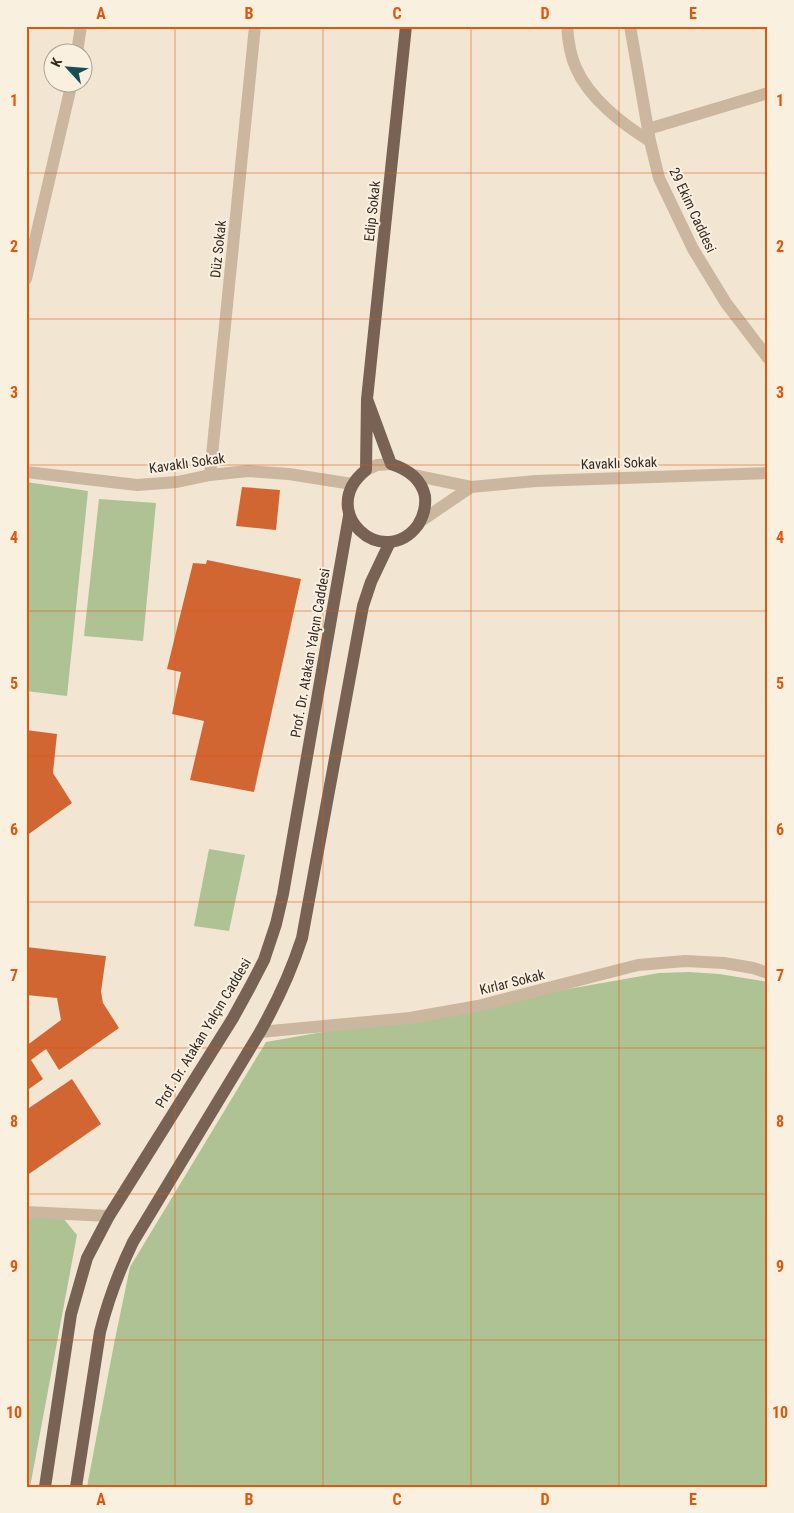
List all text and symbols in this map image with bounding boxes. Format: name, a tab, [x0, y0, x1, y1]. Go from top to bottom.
text: A	[96, 4, 106, 23]
text: B	[245, 4, 254, 23]
text: C	[392, 4, 402, 23]
text: D	[540, 4, 550, 23]
text: E	[689, 4, 697, 23]
north arrow	[42, 42, 92, 92]
text: K	[47, 55, 65, 69]
text: 1	[10, 91, 18, 110]
text: 1	[776, 91, 784, 110]
street label: 29 Ekim Caddesi	[666, 165, 720, 255]
street label: Edip Sokak	[361, 179, 383, 242]
street label: Düz Sokak	[207, 219, 229, 279]
text: 2	[10, 237, 18, 256]
text: 2	[776, 237, 784, 256]
text: 3	[10, 383, 18, 402]
text: 3	[776, 383, 784, 402]
street label: Kavaklı Sokak	[148, 450, 227, 476]
street label: Kavaklı Sokak	[581, 454, 658, 472]
text: 4	[10, 528, 18, 547]
text: 4	[776, 528, 784, 547]
street label: Prof. Dr. Atakan Yalçın Caddesi	[287, 567, 333, 739]
text: 5	[10, 674, 18, 693]
text: 5	[776, 674, 784, 693]
text: 6	[10, 820, 18, 839]
text: 6	[776, 820, 784, 839]
street label: Prof. Dr. Atakan Yalçın Caddesi	[152, 955, 254, 1111]
text: 7	[10, 966, 18, 985]
street label: Kırlar Sokak	[478, 966, 547, 998]
text: 7	[776, 966, 784, 985]
text: 8	[10, 1112, 18, 1131]
text: 8	[776, 1112, 784, 1131]
text: 9	[10, 1257, 18, 1276]
text: 9	[776, 1257, 784, 1276]
text: 10	[6, 1403, 22, 1422]
text: 10	[772, 1403, 788, 1422]
text: A	[96, 1490, 106, 1509]
text: B	[245, 1490, 254, 1509]
text: C	[392, 1490, 402, 1509]
text: D	[540, 1490, 550, 1509]
text: E	[689, 1490, 697, 1509]

